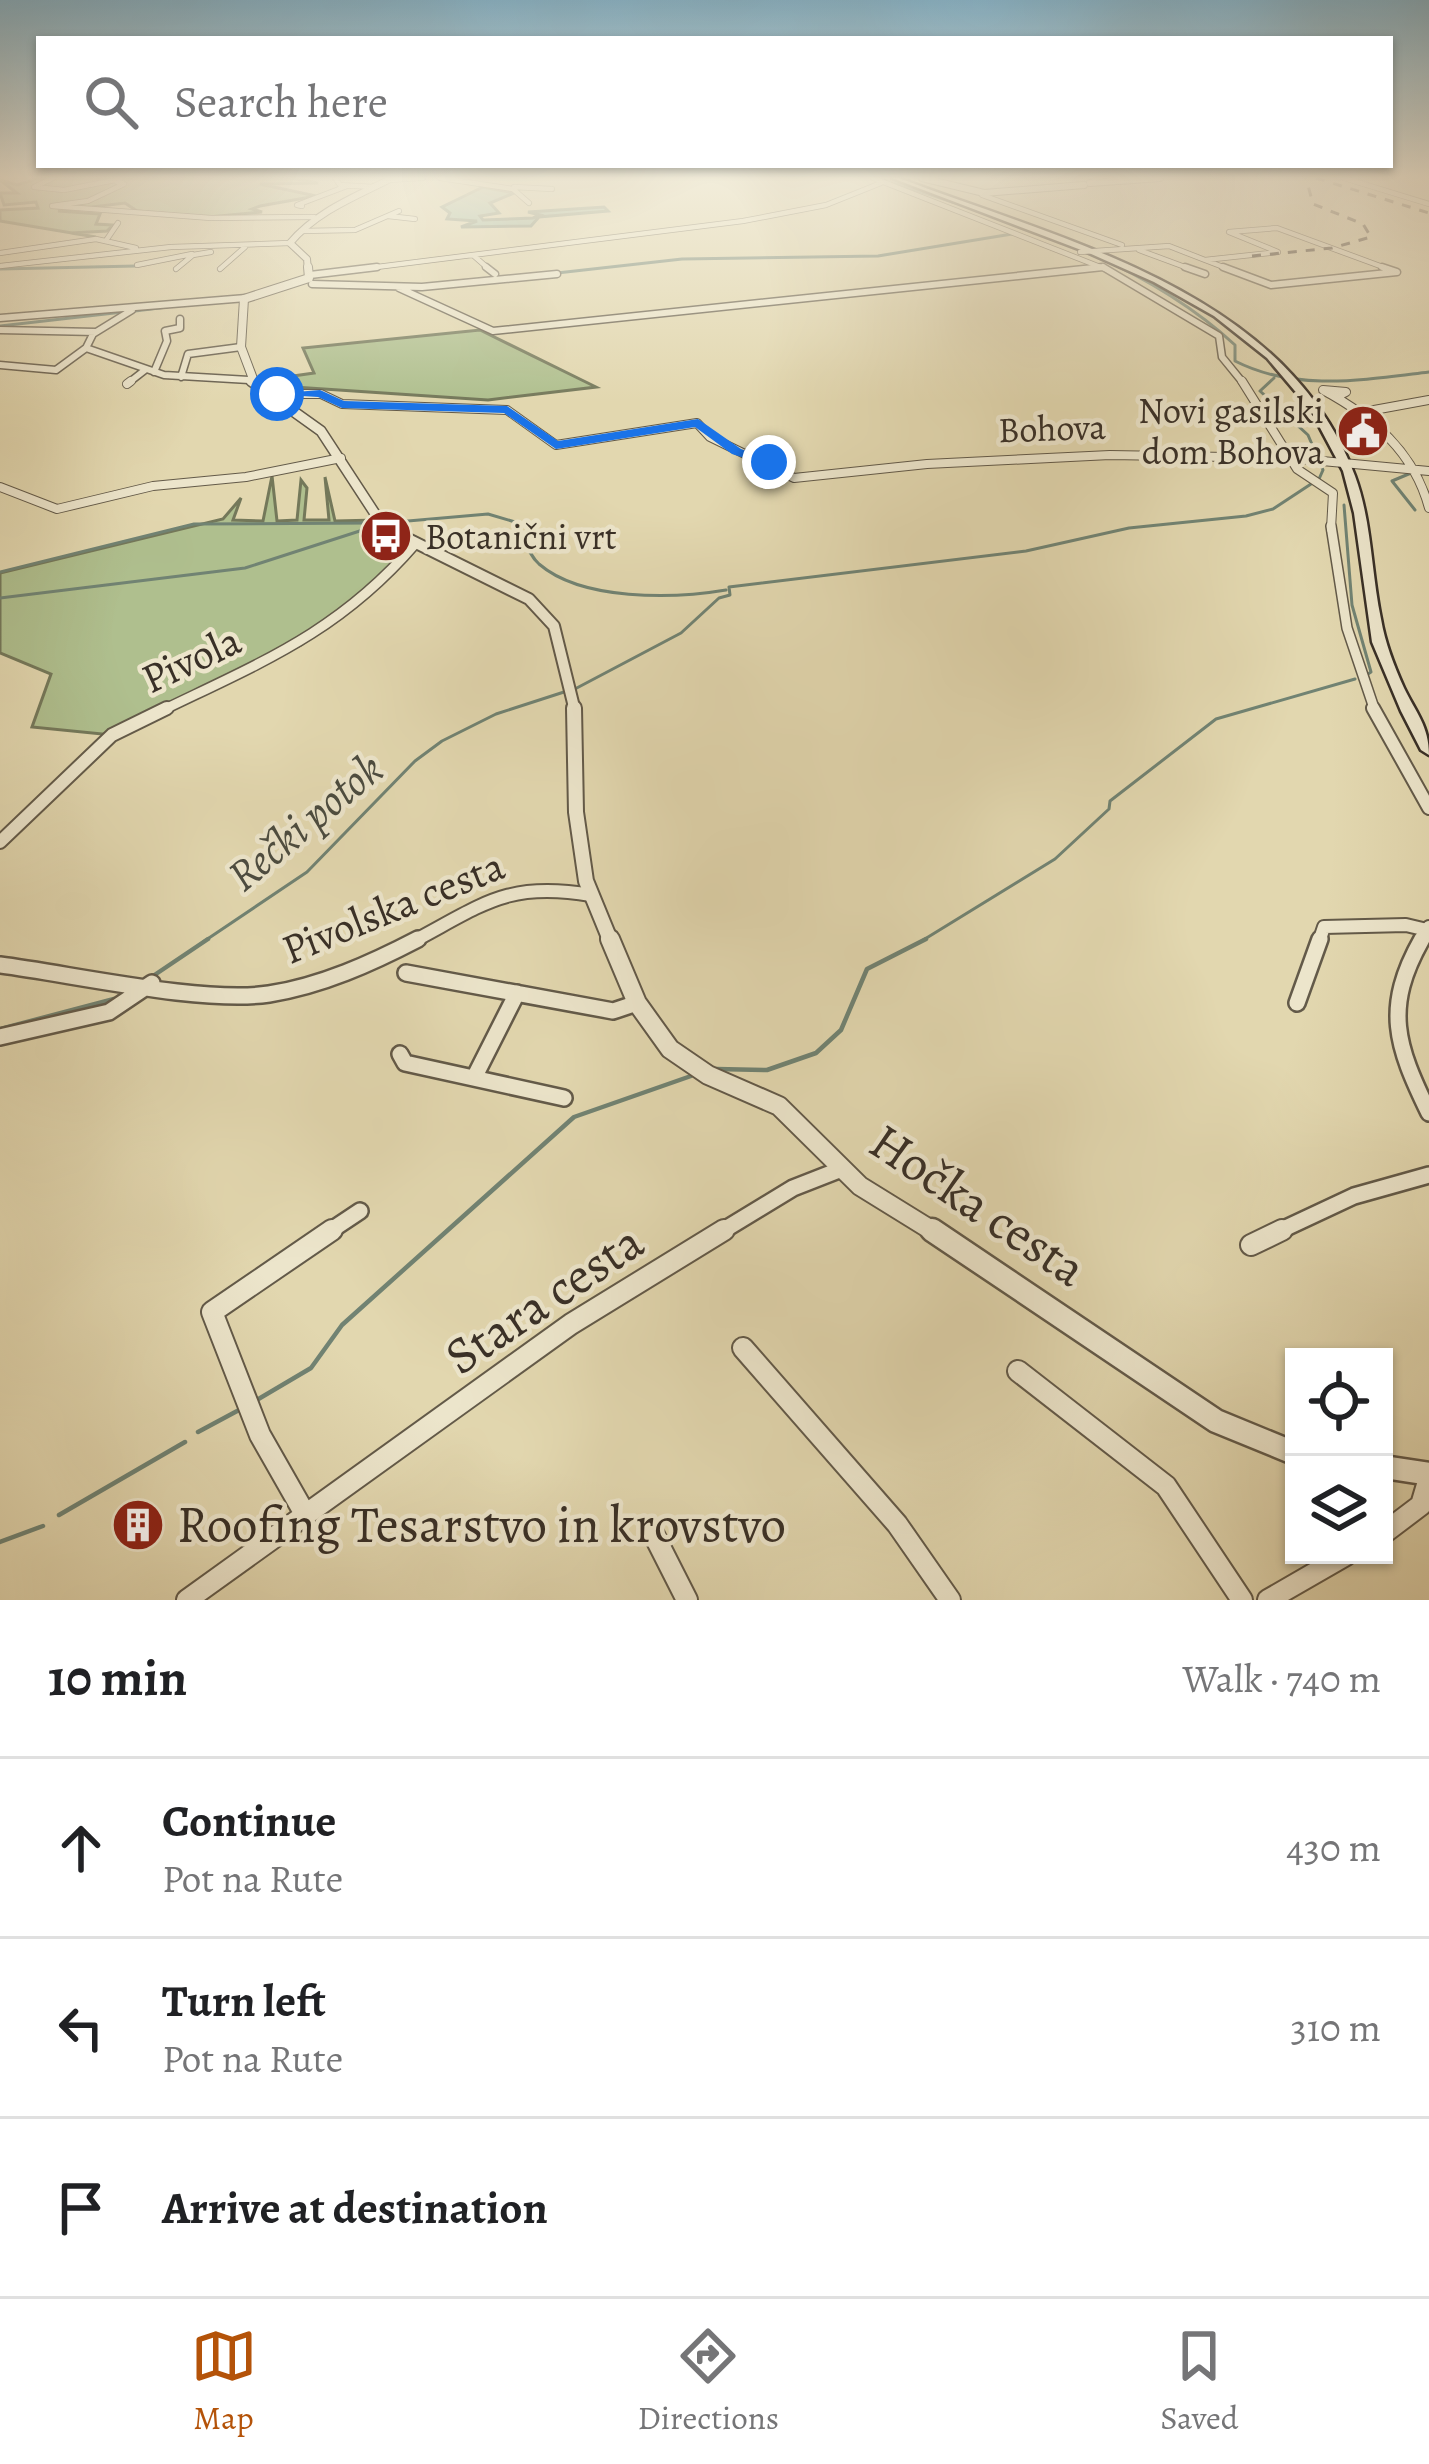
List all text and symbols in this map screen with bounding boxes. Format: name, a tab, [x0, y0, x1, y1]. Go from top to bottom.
search box	[36, 36, 1393, 168]
icon: search	[78, 69, 144, 135]
text: Search here	[174, 71, 388, 133]
route start	[250, 367, 304, 421]
place label: Novi gasilski dom Bohova	[1138, 386, 1324, 476]
street label: Bohova	[997, 402, 1107, 454]
public building icon: Novi gasilski dom Bohova	[1335, 403, 1391, 459]
route end	[742, 435, 796, 489]
bus stop icon: Botanični vrt	[358, 508, 414, 564]
place label: Botanični vrt	[425, 512, 617, 561]
street label: Pivola	[132, 611, 250, 707]
water label: Rečki potok	[214, 738, 396, 906]
street label: Pivolska cesta	[273, 836, 513, 977]
street label: Hočka cesta	[856, 1107, 1100, 1303]
street label: Stara cesta	[431, 1207, 657, 1391]
map controls	[1285, 1348, 1393, 1564]
button: locate	[1285, 1348, 1393, 1456]
button: layers	[1285, 1456, 1393, 1564]
place label: Roofing Tesarstvo in krovstvo	[177, 1490, 786, 1560]
building icon: Roofing Tesarstvo in krovstvo	[110, 1497, 166, 1553]
text: 10 min	[48, 1643, 187, 1713]
text: Walk · 740 m	[1183, 1652, 1381, 1705]
text: Continue	[162, 1790, 336, 1852]
icon: ahead	[48, 1815, 114, 1881]
text: 430 m	[1286, 1821, 1381, 1874]
text: Pot na Rute	[162, 1852, 343, 1905]
text: Turn left	[162, 1970, 326, 2032]
icon: left	[48, 1995, 114, 2061]
text: 310 m	[1290, 2001, 1381, 2054]
text: Pot na Rute	[162, 2032, 343, 2085]
icon: arrive	[48, 2175, 114, 2241]
text: Arrive at destination	[162, 2177, 548, 2239]
tab: Map	[191, 2323, 257, 2440]
tab: Directions	[638, 2323, 779, 2440]
tab: Saved	[1160, 2323, 1238, 2440]

